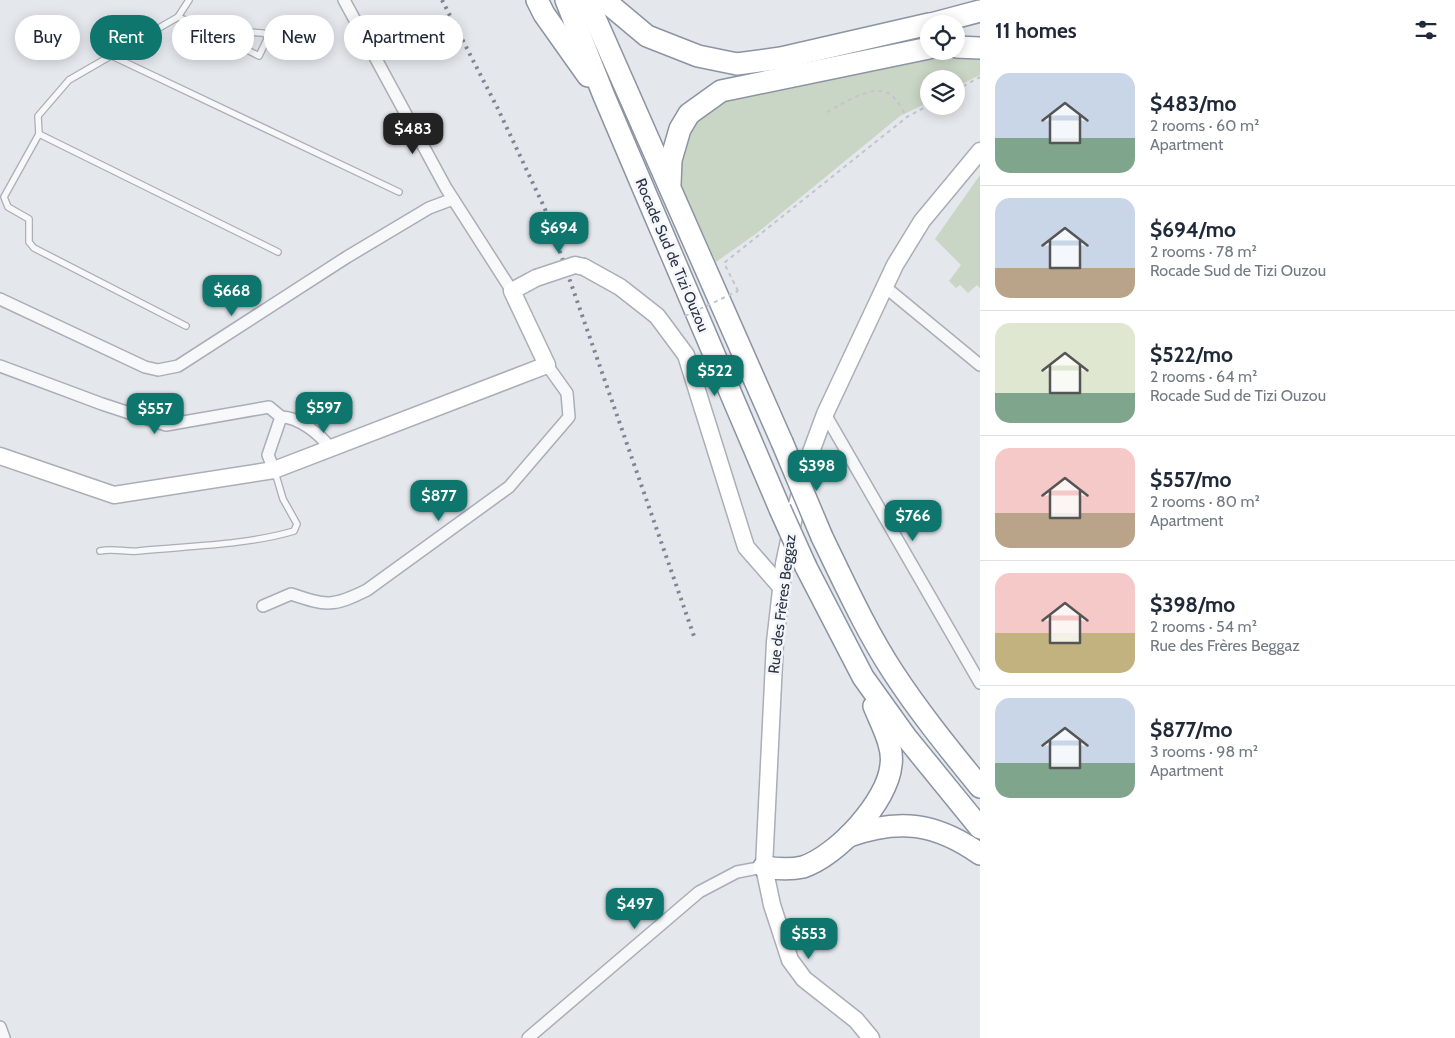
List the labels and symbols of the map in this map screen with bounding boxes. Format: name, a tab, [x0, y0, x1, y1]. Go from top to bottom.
pin: $483	[383, 112, 443, 155]
street label: Rocade Sud de Tizi Ouzou	[631, 176, 713, 334]
pin: $694	[529, 212, 589, 254]
pin: $668	[202, 274, 262, 317]
pin: $522	[685, 354, 745, 397]
pin: $557	[125, 392, 185, 435]
pin: $597	[294, 392, 354, 434]
pin: $398	[787, 450, 847, 492]
pin: $877	[409, 480, 469, 522]
pin: $766	[883, 500, 943, 542]
street label: Rue des Frères Beggaz	[765, 533, 799, 675]
pin: $497	[605, 888, 665, 930]
pin: $553	[779, 918, 839, 960]

